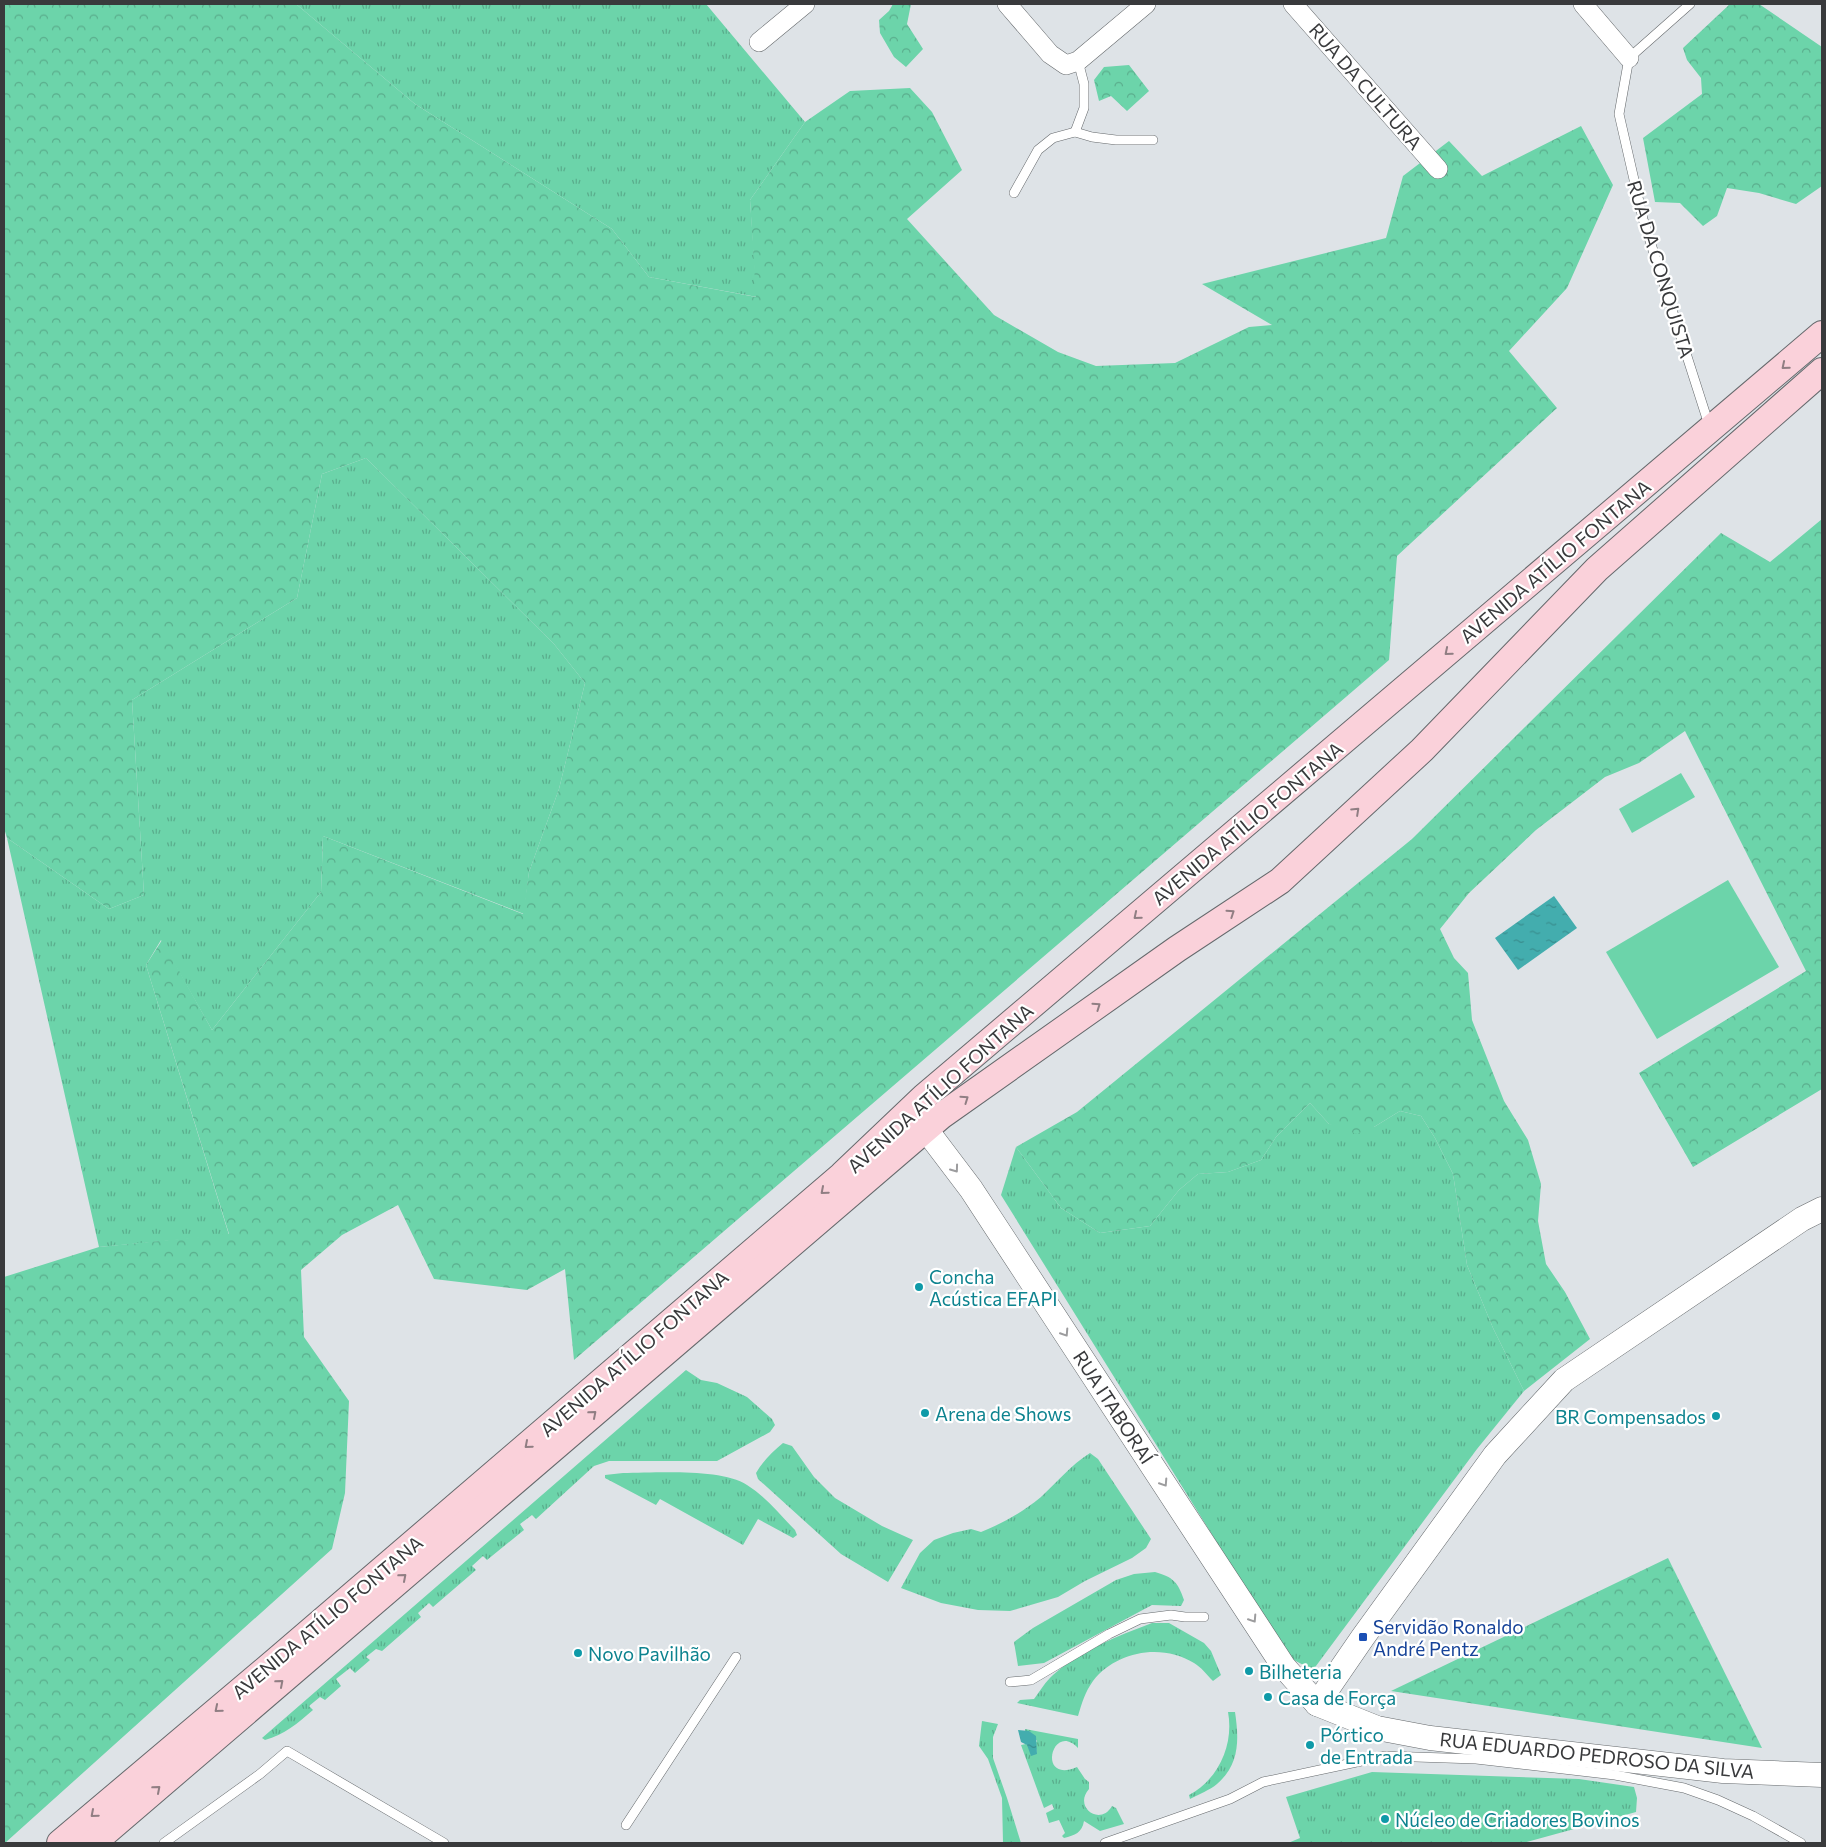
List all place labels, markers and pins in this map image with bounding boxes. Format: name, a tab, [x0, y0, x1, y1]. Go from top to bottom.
place label: Concha Acústica EFAPI	[929, 1265, 1058, 1310]
marker: Concha Acústica EFAPI	[913, 1281, 925, 1293]
place label: Arena de Shows	[935, 1402, 1071, 1425]
place label: BR Compensados	[1555, 1405, 1706, 1428]
marker: Arena de Shows	[919, 1407, 931, 1419]
marker: BR Compensados	[1710, 1410, 1722, 1422]
place label: Servidão Ronaldo André Pentz	[1373, 1615, 1524, 1660]
marker: Servidão Ronaldo André Pentz	[1357, 1631, 1369, 1643]
place label: Novo Pavilhão	[588, 1642, 711, 1665]
marker: Novo Pavilhão	[572, 1647, 584, 1659]
place label: Bilheteria	[1259, 1660, 1342, 1683]
marker: Bilheteria	[1243, 1665, 1255, 1677]
place label: Casa de Força	[1278, 1686, 1396, 1709]
marker: Casa de Força	[1262, 1691, 1274, 1703]
place label: Pórtico de Entrada	[1320, 1723, 1413, 1768]
marker: Pórtico de Entrada	[1304, 1739, 1316, 1751]
place label: Núcleo de Criadores Bovinos	[1395, 1808, 1640, 1831]
marker: Núcleo de Criadores Bovinos	[1379, 1813, 1391, 1825]

